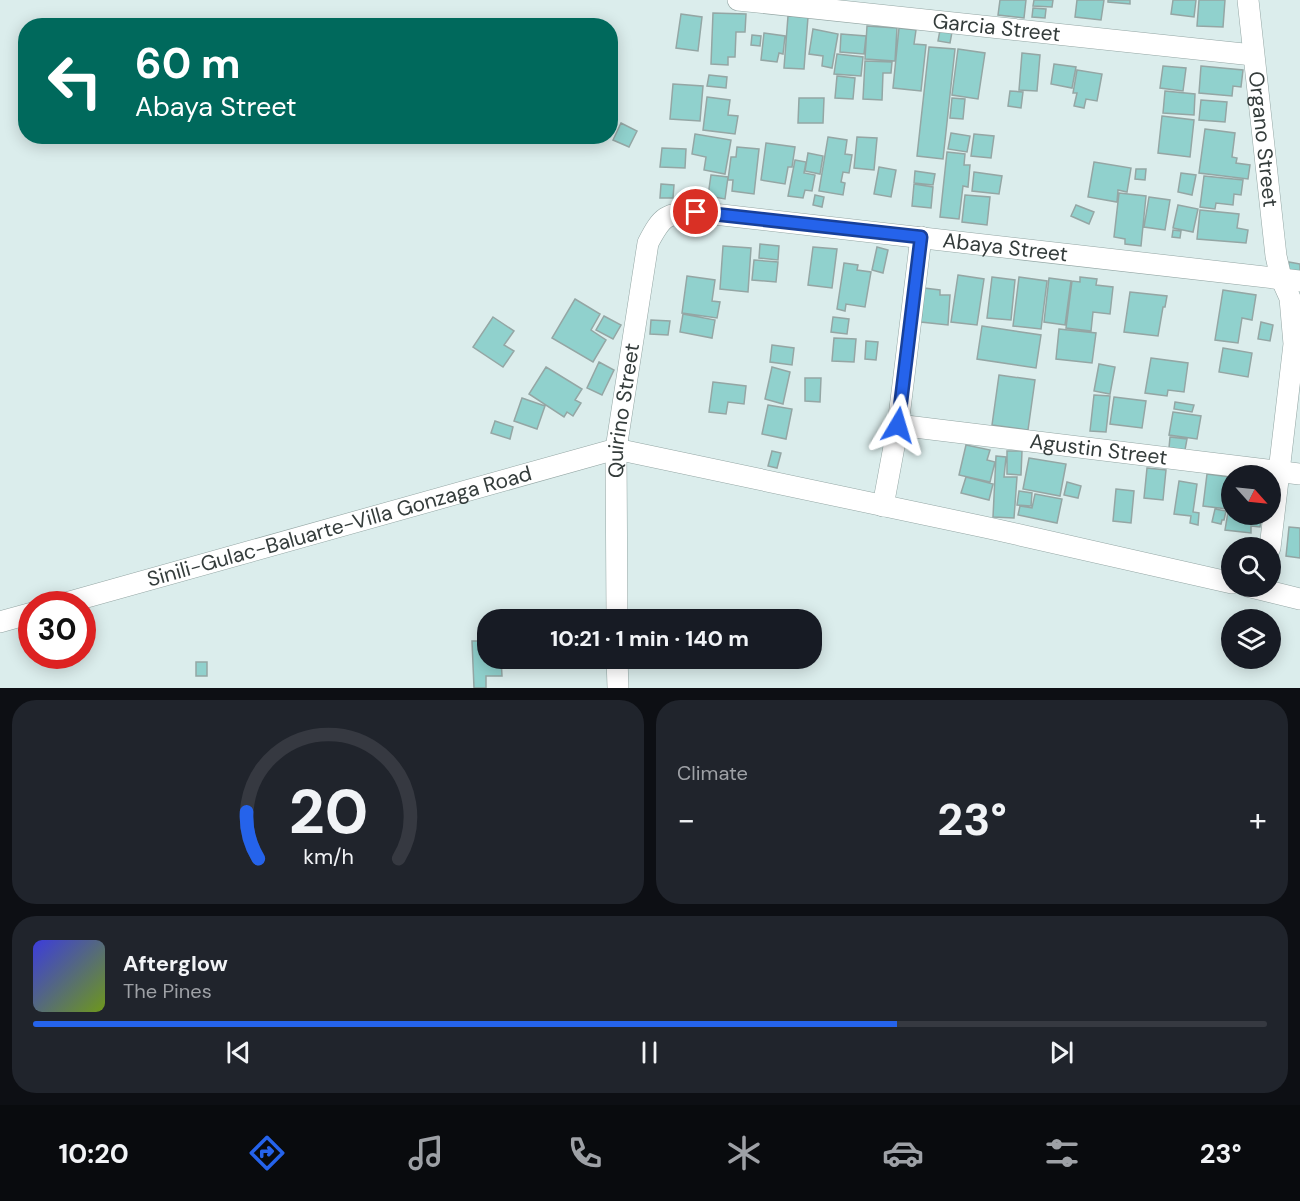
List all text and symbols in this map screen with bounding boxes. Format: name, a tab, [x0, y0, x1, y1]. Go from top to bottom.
street label: Garcia Street	[931, 7, 1062, 48]
text: 60 m	[135, 36, 241, 91]
icon: left	[36, 42, 114, 120]
street label: Organo Street	[1242, 70, 1285, 209]
text: Abaya Street	[135, 89, 297, 124]
pin	[670, 186, 721, 237]
icon: arrive	[679, 195, 712, 228]
street label: Abaya Street	[941, 226, 1069, 268]
street label: Quirino Street	[602, 341, 646, 478]
position arrow	[866, 393, 930, 457]
street label: Agustin Street	[1028, 427, 1169, 472]
street label: Sinili-Gulac-Baluarte-Villa Gonzaga Road	[144, 459, 535, 594]
north arrow	[1221, 465, 1281, 525]
map controls	[1221, 465, 1281, 669]
button: search	[1221, 537, 1281, 597]
speed limit sign: 30	[18, 591, 96, 669]
button: layers	[1221, 609, 1281, 669]
text: 10:21 · 1 min · 140 m	[550, 624, 749, 653]
text: Climate	[677, 760, 748, 786]
text: 20	[288, 771, 368, 852]
text: 23°	[937, 790, 1007, 849]
text: −	[677, 798, 695, 841]
text: +	[1249, 798, 1267, 841]
text: km/h	[303, 843, 353, 871]
text: Afterglow	[123, 949, 228, 978]
text: The Pines	[123, 978, 212, 1004]
icon: previous	[222, 1036, 255, 1069]
icon: pause	[633, 1036, 666, 1069]
icon: next	[1045, 1036, 1078, 1069]
icon: directions	[246, 1132, 288, 1174]
icon: music	[405, 1132, 447, 1174]
icon: phone	[564, 1132, 606, 1174]
icon: climate	[723, 1132, 765, 1174]
icon: car	[882, 1132, 924, 1174]
icon: filters	[1041, 1132, 1083, 1174]
text: 10:20	[59, 1136, 129, 1171]
text: 23°	[1200, 1136, 1241, 1171]

